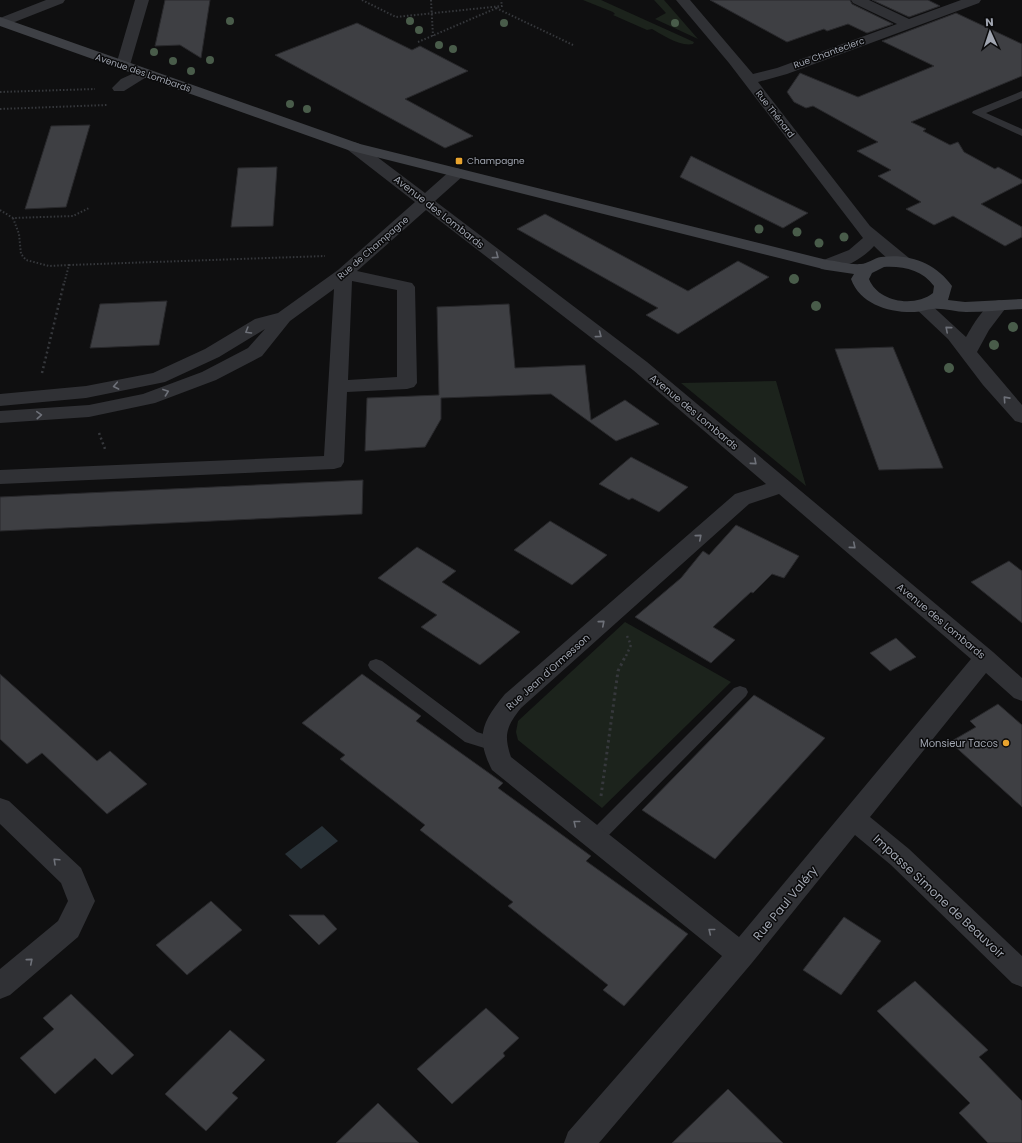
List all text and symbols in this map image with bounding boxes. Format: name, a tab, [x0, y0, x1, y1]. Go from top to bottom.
north arrow	[970, 12, 1010, 52]
text: N	[985, 14, 994, 30]
street label: Rue Chanteclerc	[792, 34, 867, 71]
street label: Avenue des Lombards	[94, 51, 193, 95]
street label: Rue Thénard	[753, 88, 797, 140]
place label: Champagne	[467, 155, 525, 167]
marker: Champagne	[454, 156, 464, 166]
street label: Avenue des Lombards	[391, 172, 487, 252]
street label: Rue de Champagne	[335, 213, 412, 282]
one-way arrow	[492, 251, 499, 258]
one-way arrow	[245, 327, 252, 334]
one-way arrow	[945, 327, 952, 334]
one-way arrow	[595, 330, 602, 337]
street label: Avenue des Lombards	[647, 370, 741, 454]
one-way arrow	[113, 382, 119, 390]
one-way arrow	[163, 389, 170, 397]
one-way arrow	[1004, 396, 1011, 404]
one-way arrow	[36, 410, 42, 419]
one-way arrow	[749, 457, 756, 464]
one-way arrow	[694, 534, 702, 541]
one-way arrow	[848, 541, 855, 548]
street label: Avenue des Lombards	[894, 579, 988, 663]
one-way arrow	[597, 620, 604, 627]
street label: Rue Jean d'Ormesson	[503, 630, 593, 714]
place label: Monsieur Tacos	[920, 736, 998, 751]
marker: Monsieur Tacos	[1001, 738, 1011, 748]
one-way arrow	[574, 821, 581, 828]
street label: Impasse Simone de Beauvoir	[869, 830, 1009, 962]
one-way arrow	[53, 858, 61, 865]
street label: Rue Paul Valéry	[749, 862, 821, 944]
one-way arrow	[708, 928, 715, 935]
one-way arrow	[25, 958, 33, 965]

